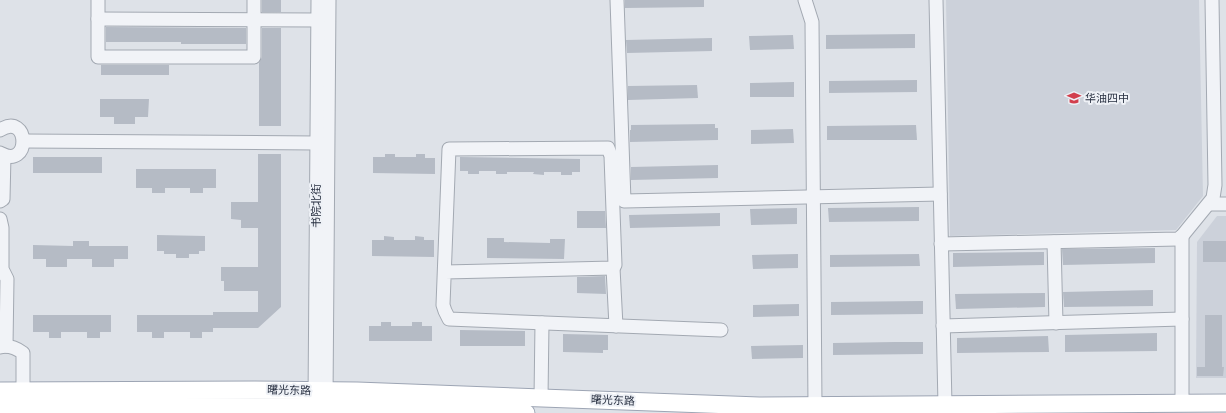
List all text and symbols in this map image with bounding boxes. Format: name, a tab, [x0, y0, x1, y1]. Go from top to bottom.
school or university icon: 华油四中	[1066, 90, 1082, 106]
place label: 华油四中	[1085, 92, 1129, 104]
street label: 书院北街	[310, 184, 322, 228]
street label: 曙光东路	[267, 384, 311, 396]
street label: 曙光东路	[591, 393, 635, 407]

